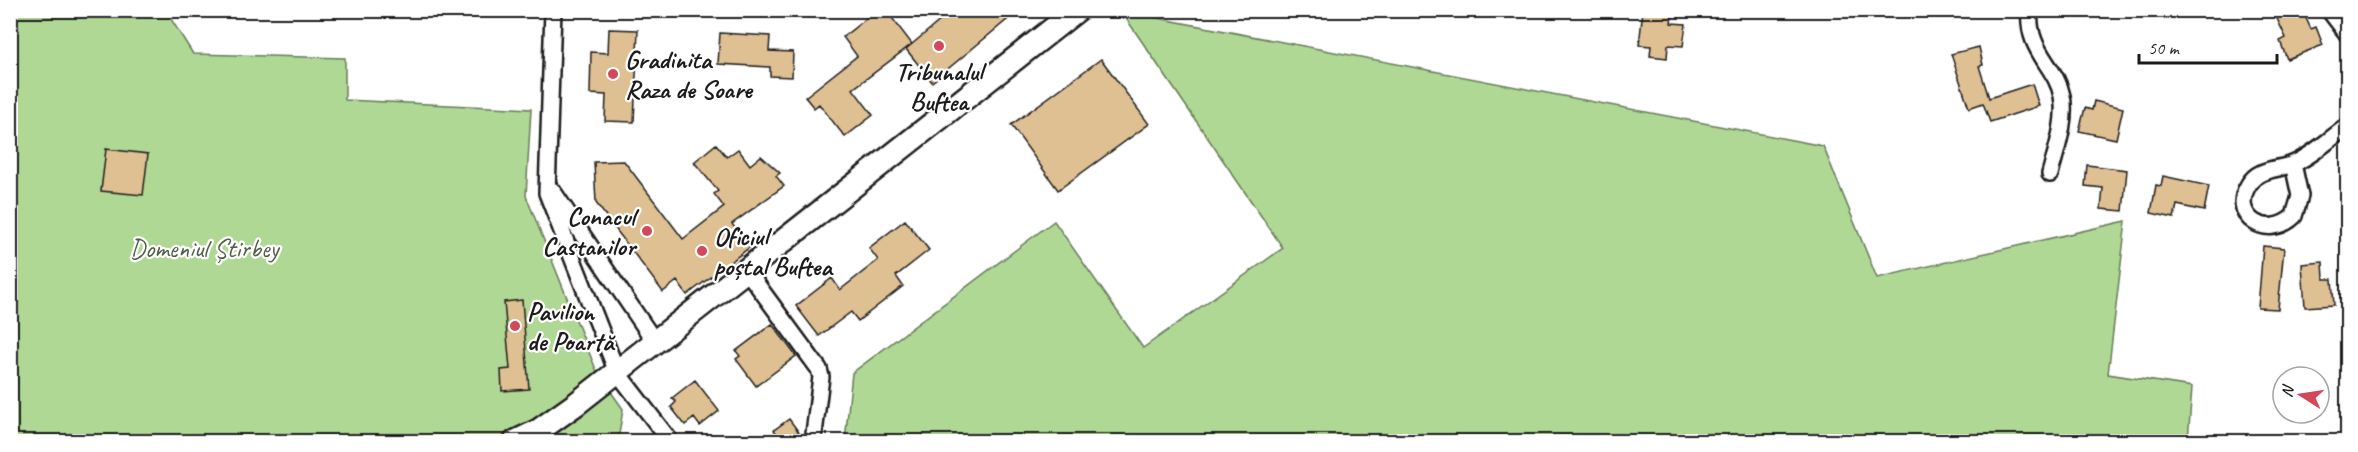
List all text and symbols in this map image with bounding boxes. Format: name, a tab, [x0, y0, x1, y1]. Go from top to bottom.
scale bar	[2139, 27, 2277, 65]
text: 50 m	[2148, 37, 2181, 59]
marker: Tribunalul Buftea	[932, 39, 946, 53]
place label: Gradinita Raza de Soare	[625, 43, 754, 106]
place label: Tribunalul Buftea	[895, 55, 987, 118]
marker: Gradinita Raza de Soare	[606, 67, 620, 81]
place label: Conacul Castanilor	[542, 200, 640, 263]
place label: Oficiul poștal Buftea	[714, 220, 834, 283]
marker: Conacul Castanilor	[640, 224, 654, 238]
park label: Domeniul Știrbey	[130, 232, 280, 265]
marker: Oficiul poștal Buftea	[695, 244, 709, 258]
place label: Pavilion de Poartă	[527, 295, 616, 358]
marker: Pavilion de Poartă	[508, 319, 522, 333]
north arrow	[2271, 365, 2331, 425]
text: N	[2276, 382, 2299, 399]

